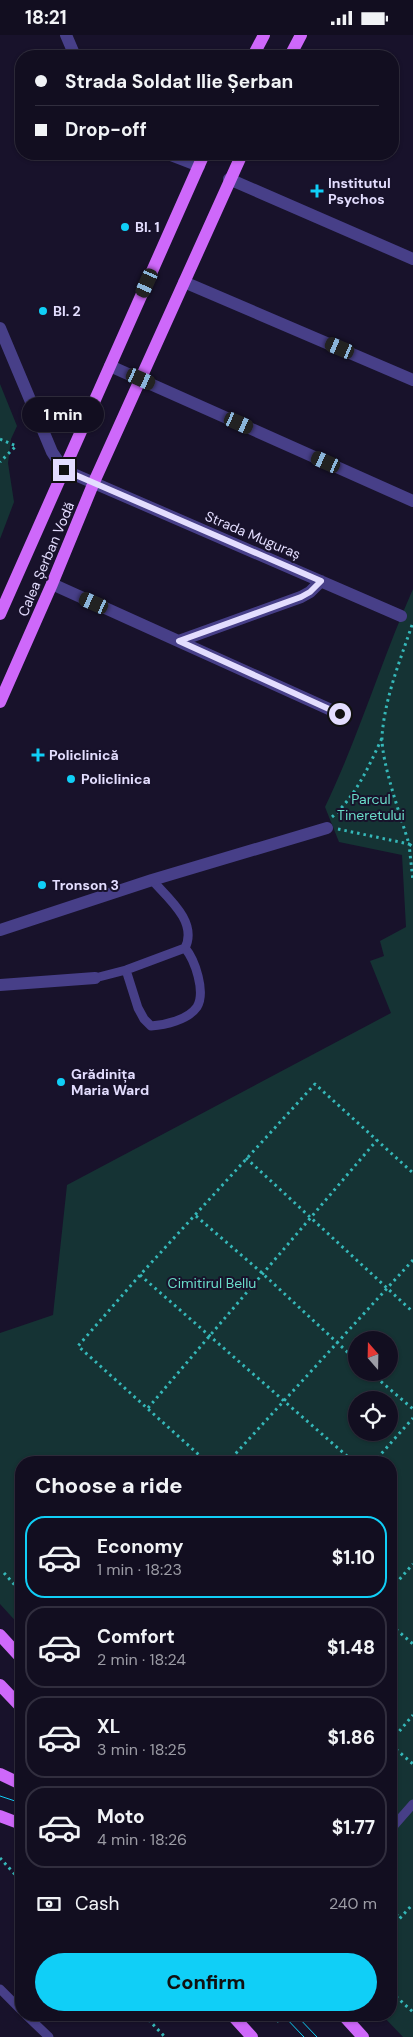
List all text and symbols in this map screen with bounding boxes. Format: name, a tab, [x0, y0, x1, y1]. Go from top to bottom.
text: 18:21	[25, 5, 67, 30]
text: Strada Soldat Ilie Șerban	[65, 69, 293, 94]
text: Drop-off	[65, 117, 147, 142]
place label: Institutul Psychos	[328, 174, 391, 208]
marker: Institutul Psychos	[310, 184, 324, 198]
place label: Bl. 1	[135, 218, 160, 236]
marker: Bl. 1	[119, 221, 131, 233]
car	[134, 266, 159, 300]
place label: Bl. 2	[53, 302, 81, 320]
marker: Bl. 2	[37, 305, 49, 317]
car	[323, 335, 356, 361]
car	[124, 366, 157, 392]
callout: 1 min	[23, 397, 105, 433]
text: 1 min	[43, 404, 83, 425]
car	[222, 410, 255, 436]
car	[309, 449, 342, 475]
route end	[53, 459, 75, 481]
street label: Calea Șerban Vodă	[14, 499, 78, 619]
street label: Strada Muguraș	[203, 507, 303, 563]
car	[77, 590, 110, 616]
route start	[329, 703, 351, 725]
place label: Policlinică	[49, 746, 119, 764]
marker: Policlinică	[31, 748, 45, 762]
place label: Policlinica	[81, 770, 151, 788]
marker: Policlinica	[65, 773, 77, 785]
park label: Parcul Tineretului	[337, 790, 405, 824]
place label: Tronson 3	[52, 876, 119, 894]
marker: Tronson 3	[36, 879, 48, 891]
place label: Grădinița Maria Ward	[71, 1065, 149, 1099]
marker: Grădinița Maria Ward	[55, 1076, 67, 1088]
park label: Cimitirul Bellu	[168, 1274, 256, 1292]
north arrow	[348, 1331, 398, 1381]
map controls	[348, 1331, 398, 1441]
button: locate	[348, 1391, 398, 1441]
text: Choose a ride	[35, 1471, 183, 1500]
text: Economy	[97, 1534, 184, 1559]
icon: car	[37, 1535, 82, 1580]
text: $1.10	[332, 1545, 375, 1570]
text: 1 min · 18:23	[97, 1559, 182, 1580]
text: Comfort	[97, 1624, 175, 1649]
icon: car	[37, 1625, 82, 1670]
text: $1.48	[327, 1635, 375, 1660]
text: 2 min · 18:24	[97, 1649, 186, 1670]
text: XL	[97, 1714, 120, 1739]
icon: car	[37, 1715, 82, 1760]
text: $1.86	[327, 1725, 375, 1750]
text: 3 min · 18:25	[97, 1739, 187, 1760]
text: Moto	[97, 1804, 145, 1829]
icon: car	[37, 1805, 82, 1850]
text: $1.77	[332, 1815, 375, 1840]
text: 4 min · 18:26	[97, 1829, 187, 1850]
icon: cash	[35, 1890, 63, 1918]
text: Cash	[75, 1891, 119, 1916]
text: 240 m	[329, 1893, 377, 1914]
button: Confirm	[35, 1953, 377, 2011]

